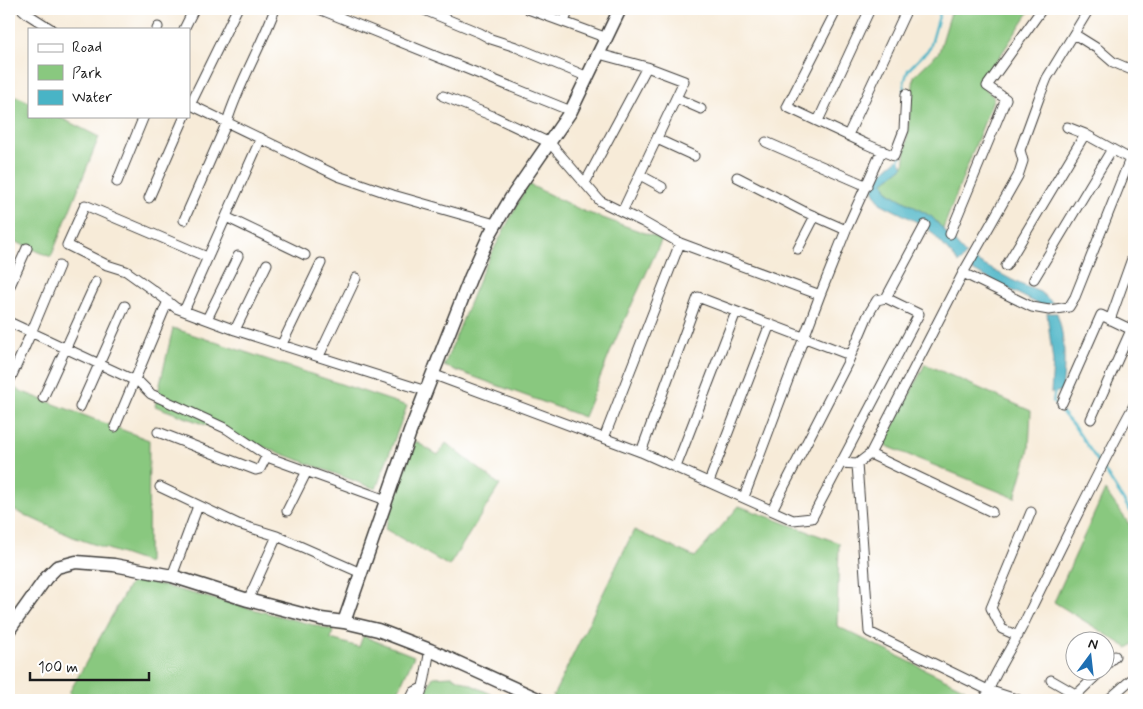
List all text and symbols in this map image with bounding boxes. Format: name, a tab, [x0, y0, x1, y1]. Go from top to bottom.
legend	[28, 28, 190, 118]
text: Road	[72, 38, 102, 58]
text: Park	[72, 64, 102, 84]
text: Water	[72, 88, 112, 108]
north arrow	[1066, 632, 1116, 682]
text: N	[1086, 635, 1100, 654]
scale bar	[30, 649, 149, 681]
text: 100 m	[38, 658, 78, 678]

